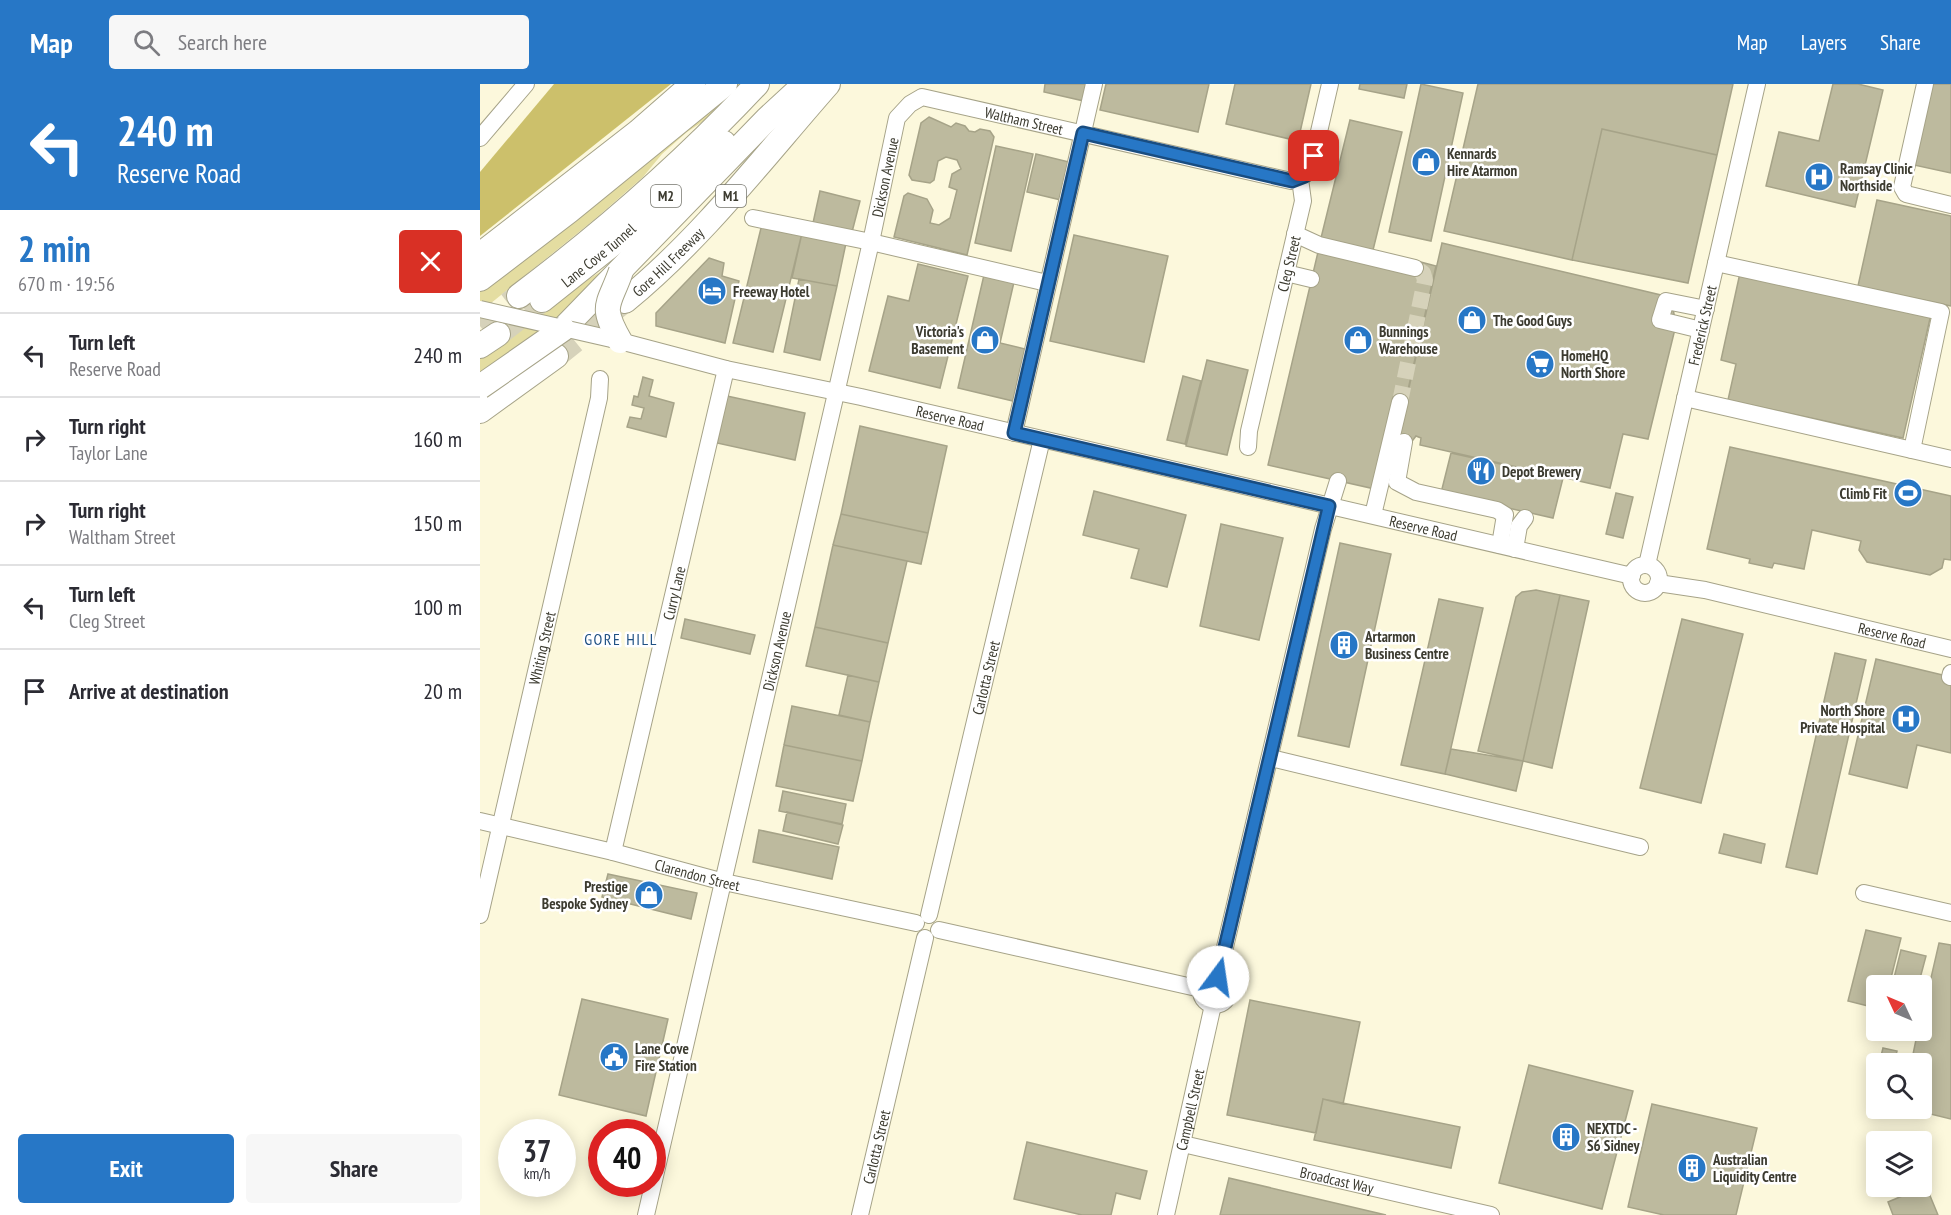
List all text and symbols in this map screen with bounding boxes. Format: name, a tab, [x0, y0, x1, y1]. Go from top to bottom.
search box	[109, 15, 529, 69]
text: Map	[30, 24, 73, 61]
icon: search	[130, 26, 163, 59]
text: Search here	[178, 28, 267, 56]
text: Map	[1737, 29, 1768, 56]
text: Layers	[1801, 29, 1847, 56]
text: Share	[1880, 29, 1921, 56]
street label: Waltham Street	[983, 102, 1065, 138]
text: 240 m	[117, 103, 214, 158]
icon: left	[18, 108, 96, 186]
pin	[1288, 130, 1339, 181]
street label: Dickson Avenue	[867, 135, 902, 219]
icon: arrive	[1297, 139, 1330, 172]
place label: Kennards Hire Atarmon	[1447, 144, 1517, 180]
shop icon: Kennards Hire Atarmon	[1410, 146, 1442, 178]
text: Reserve Road	[117, 156, 241, 190]
place label: Ramsay Clinic Northside	[1840, 159, 1914, 195]
hospital icon: Ramsay Clinic Northside	[1803, 161, 1835, 193]
road number: M2	[651, 185, 681, 207]
road number: M1	[716, 185, 746, 207]
street label: Lane Cove Tunnel	[557, 218, 640, 291]
street label: Gore Hill Freeway	[628, 223, 708, 300]
text: 2 min	[18, 225, 91, 272]
button: close	[399, 230, 462, 293]
street label: Cleg Street	[1273, 234, 1304, 294]
text: 670 m · 19:56	[18, 271, 115, 297]
hotel icon: Freeway Hotel	[696, 275, 728, 307]
place label: Freeway Hotel	[733, 282, 810, 301]
street label: Frederick Street	[1683, 283, 1720, 367]
shop icon: The Good Guys	[1456, 304, 1488, 336]
place label: The Good Guys	[1493, 311, 1572, 330]
place label: Victoria's Basement	[911, 322, 965, 358]
place label: Bunnings Warehouse	[1378, 322, 1438, 358]
shop icon: Victoria's Basement	[969, 324, 1001, 356]
shop icon: Bunnings Warehouse	[1342, 324, 1374, 356]
text: Turn left	[69, 328, 135, 356]
icon: left	[18, 339, 51, 372]
text: 240 m	[413, 341, 462, 369]
place label: HomeHQ North Shore	[1561, 346, 1626, 382]
supermarket icon: HomeHQ North Shore	[1524, 348, 1556, 380]
text: Reserve Road	[69, 356, 161, 382]
street label: Reserve Road	[914, 401, 986, 435]
text: Turn right	[69, 412, 146, 440]
icon: right	[18, 423, 51, 456]
text: 160 m	[413, 425, 462, 453]
text: Taylor Lane	[69, 440, 148, 466]
restaurant icon: Depot Brewery	[1465, 455, 1497, 487]
place label: Depot Brewery	[1502, 462, 1582, 481]
sports icon: Climb Fit	[1892, 477, 1924, 509]
place label: Climb Fit	[1839, 484, 1888, 503]
text: Turn right	[69, 496, 146, 524]
icon: right	[18, 507, 51, 540]
text: 150 m	[413, 509, 462, 537]
street label: Reserve Road	[1388, 511, 1459, 545]
text: Waltham Street	[69, 524, 175, 550]
street label: Curry Lane	[658, 564, 689, 622]
text: Turn left	[69, 580, 135, 608]
icon: left	[18, 591, 51, 624]
text: 100 m	[413, 593, 462, 621]
text: Cleg Street	[69, 608, 145, 634]
street label: Whiting Street	[524, 609, 559, 687]
street label: Dickson Avenue	[758, 609, 795, 693]
street label: Reserve Road	[1856, 618, 1928, 652]
place label: Artarmon Business Centre	[1364, 627, 1449, 663]
district label: GORE HILL	[584, 629, 658, 649]
building icon: Artarmon Business Centre	[1328, 629, 1360, 661]
street label: Carlotta Street	[967, 639, 1003, 716]
icon: arrive	[18, 675, 51, 708]
text: Arrive at destination	[69, 677, 229, 705]
text: 20 m	[423, 677, 462, 705]
place label: North Shore Private Hospital	[1800, 701, 1885, 737]
hospital icon: North Shore Private Hospital	[1890, 703, 1922, 735]
street label: Clarendon Street	[653, 854, 742, 895]
place label: Prestige Bespoke Sydney	[542, 877, 629, 913]
shop icon: Prestige Bespoke Sydney	[633, 879, 665, 911]
position arrow	[1186, 945, 1250, 1009]
north arrow	[1866, 975, 1932, 1041]
map controls	[1866, 975, 1932, 1197]
place label: Lane Cove Fire Station	[635, 1039, 697, 1075]
public building icon: Lane Cove Fire Station	[598, 1041, 630, 1073]
button: search	[1866, 1053, 1932, 1119]
street label: Campbell Street	[1171, 1067, 1208, 1152]
street label: Carlotta Street	[858, 1108, 894, 1186]
speed limit sign: 40	[588, 1119, 666, 1197]
place label: NEXTDC - S6 Sidney	[1587, 1119, 1640, 1155]
building icon: NEXTDC - S6 Sidney	[1550, 1121, 1582, 1153]
text: 37	[523, 1131, 551, 1170]
button: layers	[1866, 1131, 1932, 1197]
button: Exit	[18, 1134, 234, 1203]
button: Share	[246, 1134, 462, 1203]
place label: Australian Liquidity Centre	[1712, 1150, 1797, 1186]
building icon: Australian Liquidity Centre	[1676, 1152, 1708, 1184]
street label: Broadcast Way	[1298, 1162, 1376, 1197]
text: km/h	[524, 1164, 550, 1183]

